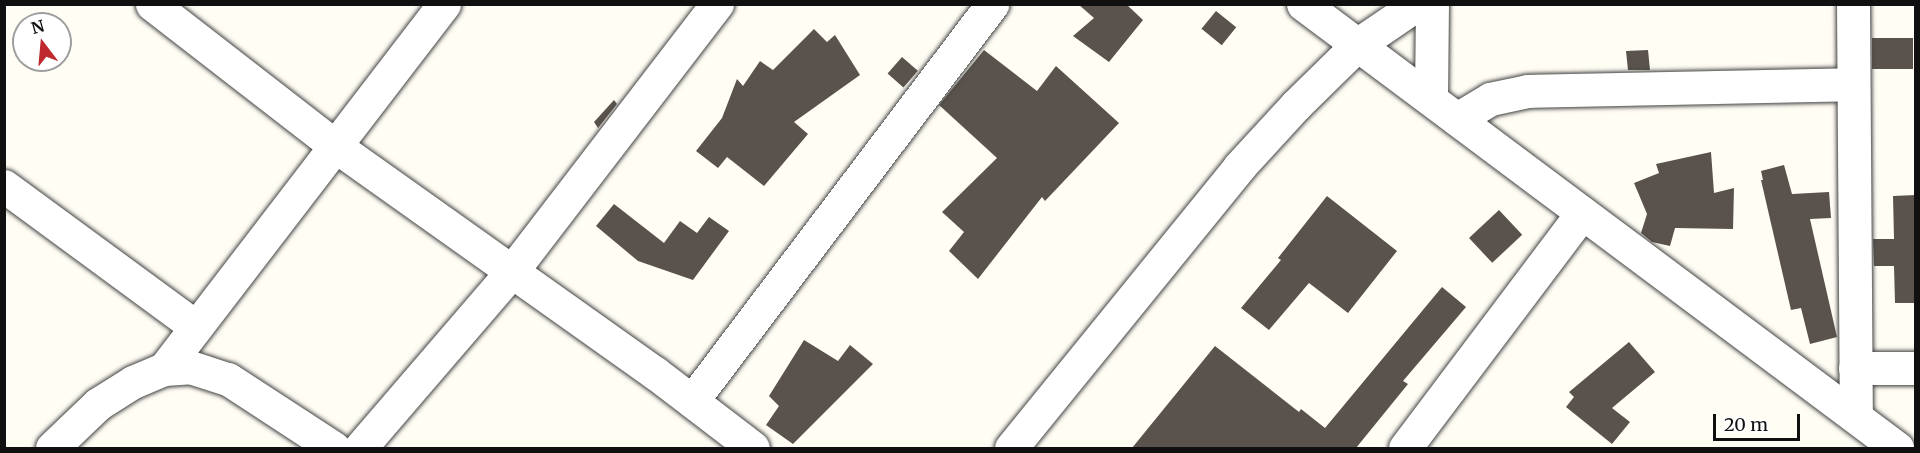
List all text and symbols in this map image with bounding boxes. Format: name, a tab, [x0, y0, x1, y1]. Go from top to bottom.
north arrow	[12, 12, 72, 72]
text: N	[29, 15, 46, 38]
scale bar	[1716, 402, 1803, 440]
text: 20 m	[1724, 413, 1768, 436]

